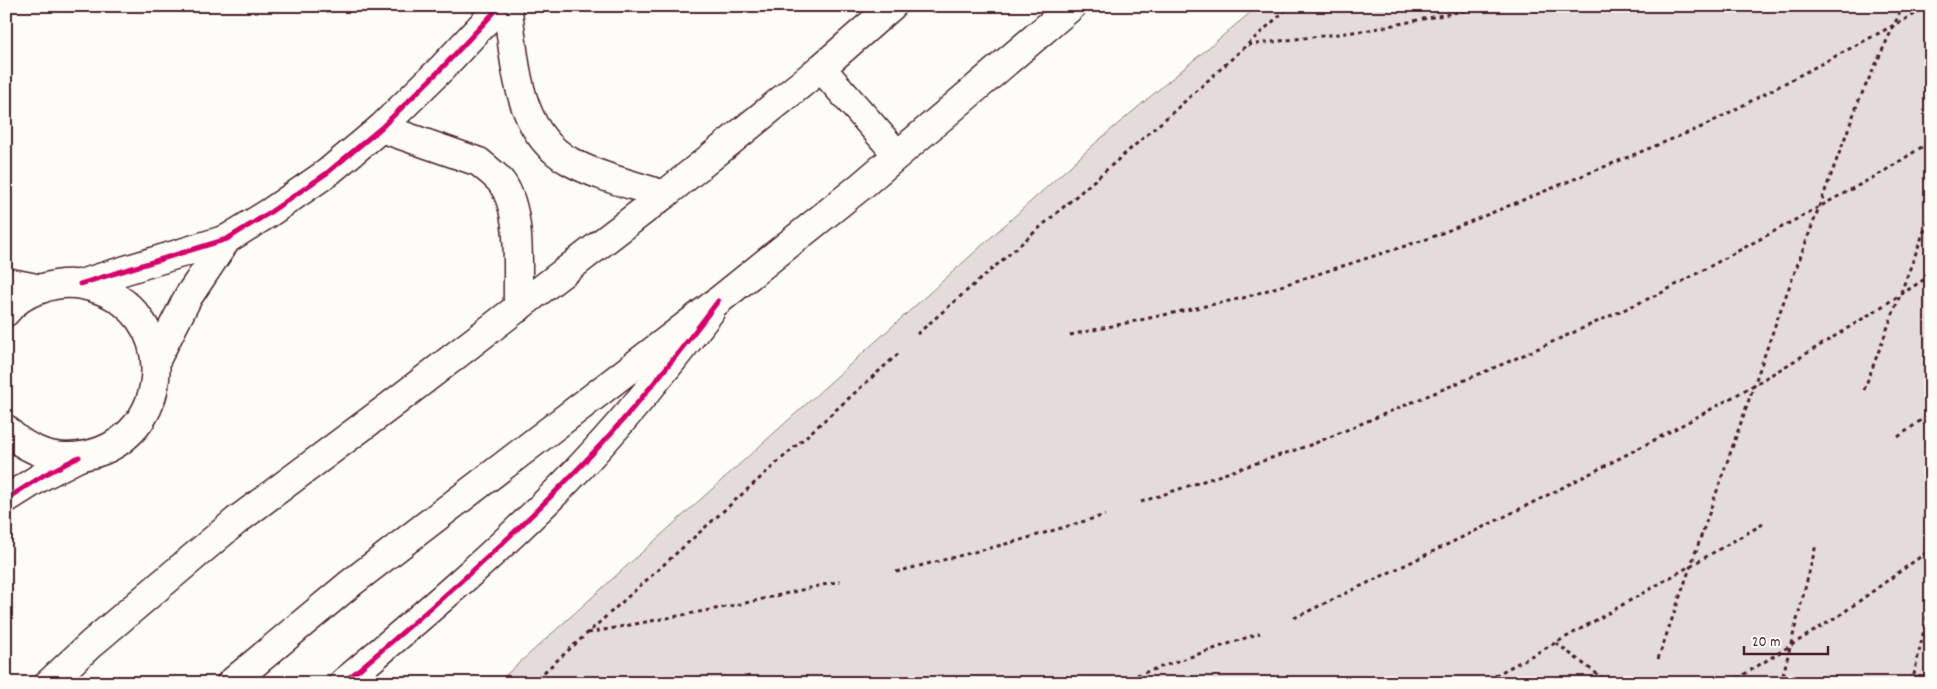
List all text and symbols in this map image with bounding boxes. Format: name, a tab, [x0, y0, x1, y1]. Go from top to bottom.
scale bar	[1744, 624, 1828, 656]
text: 20 m	[1752, 632, 1780, 654]

